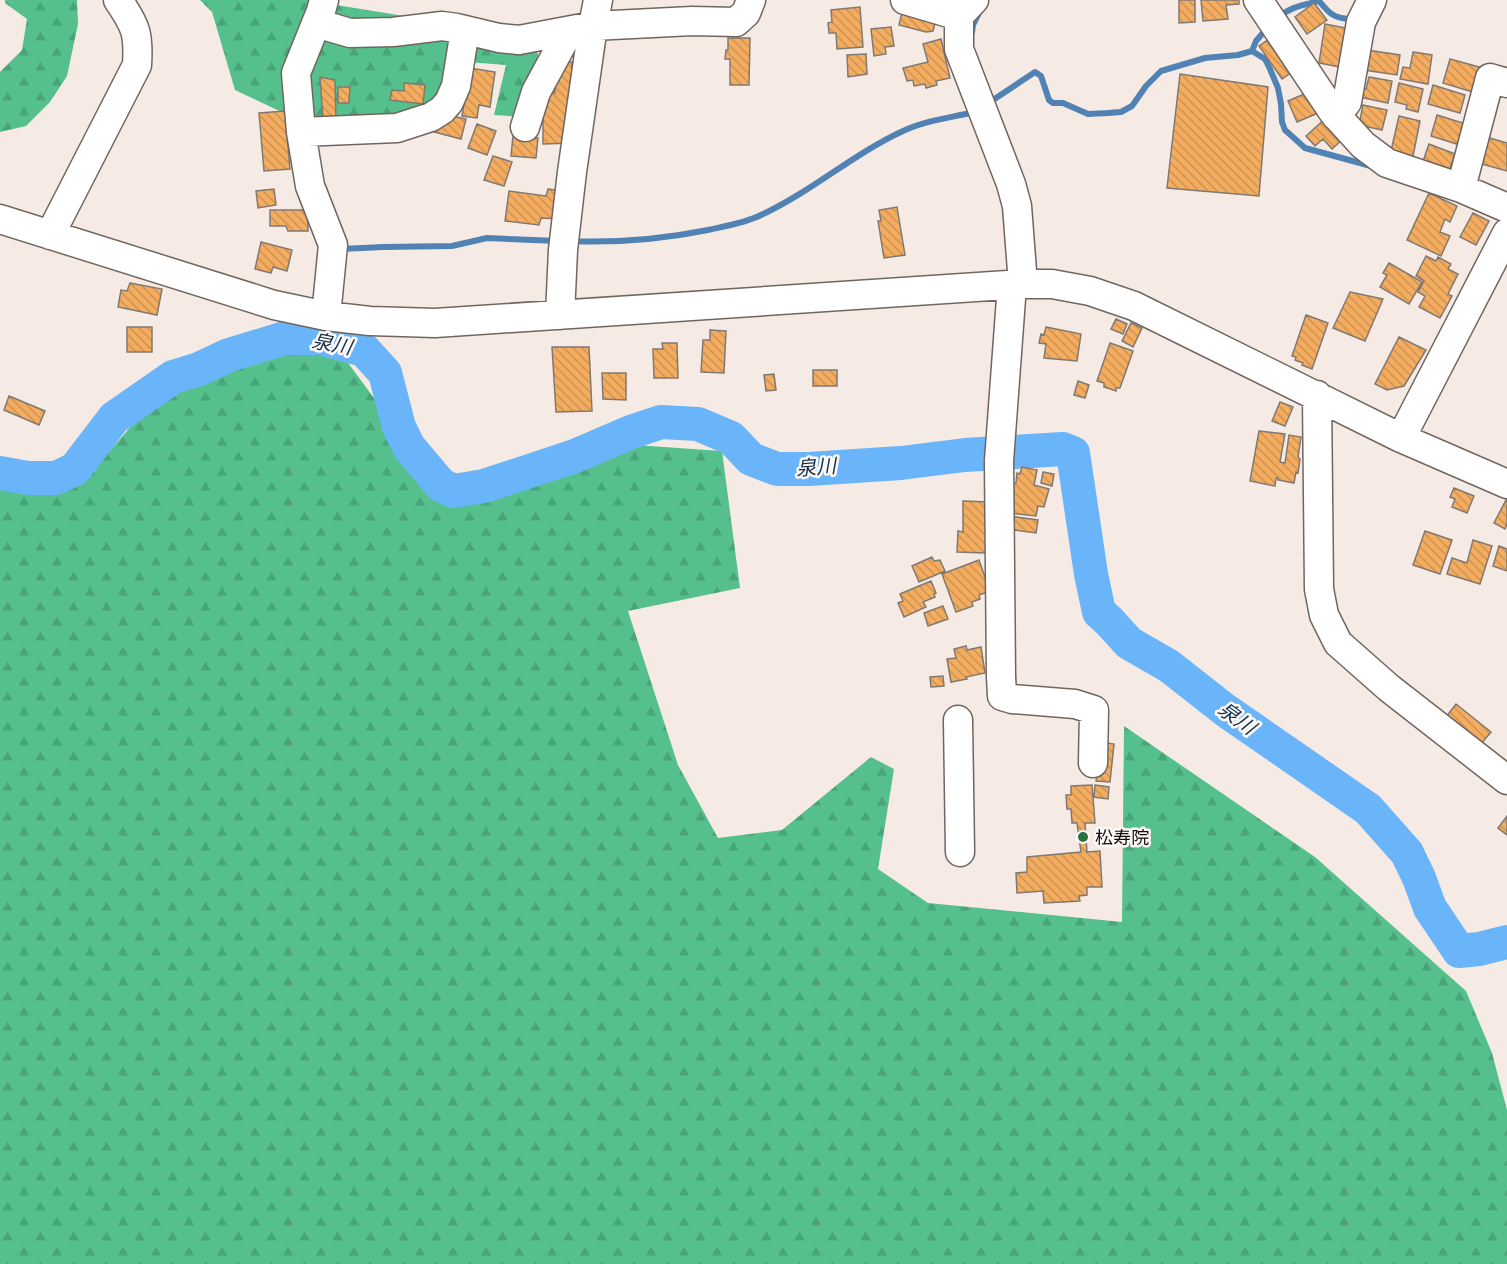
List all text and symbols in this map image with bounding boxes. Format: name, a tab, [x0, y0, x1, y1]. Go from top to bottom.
water label: 泉川	[310, 328, 356, 360]
water label: 泉川	[795, 453, 839, 480]
water label: 泉川	[1214, 697, 1262, 741]
place label: 松寿院	[1095, 827, 1149, 848]
marker: 松寿院	[1076, 830, 1090, 844]

